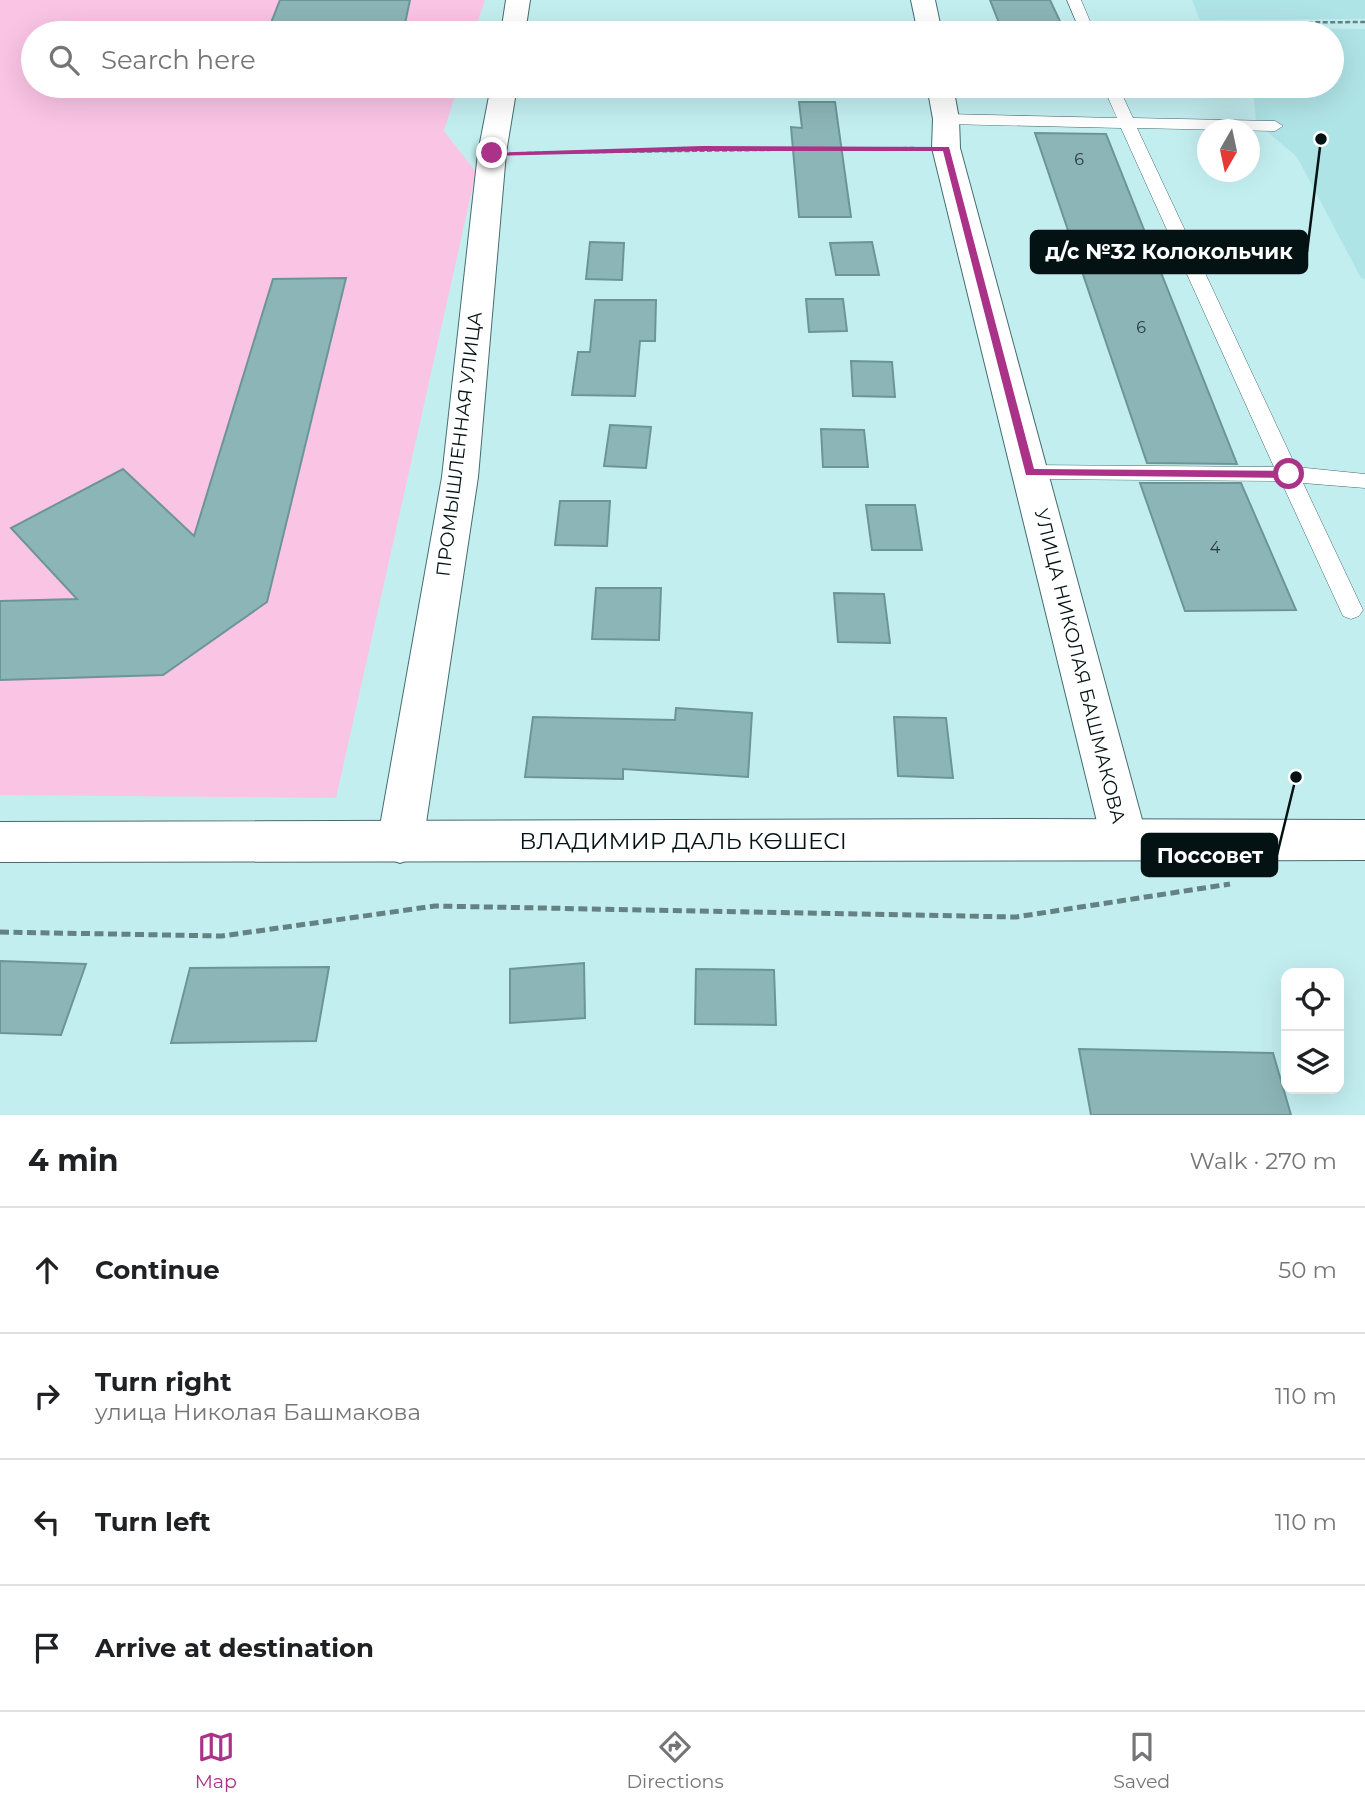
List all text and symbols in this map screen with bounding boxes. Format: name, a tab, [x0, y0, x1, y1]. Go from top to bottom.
search box	[21, 21, 1344, 98]
icon: search	[45, 41, 83, 79]
text: Search here	[101, 44, 256, 76]
north arrow	[1197, 119, 1260, 182]
route end	[476, 137, 507, 168]
house number: 6	[1074, 150, 1084, 169]
callout: д/с №32 Колокольчик	[1031, 231, 1307, 273]
text: д/с №32 Колокольчик	[1045, 239, 1293, 264]
street label: ПРОМЫШЛЕННАЯ УЛИЦА	[431, 310, 487, 578]
house number: 6	[1136, 318, 1146, 337]
route start	[1273, 458, 1304, 489]
street label: УЛИЦА НИКОЛАЯ БАШМАКОВА	[1030, 506, 1130, 826]
house number: 4	[1210, 538, 1221, 557]
street label: ВЛАДИМИР ДАЛЬ КӨШЕСІ	[519, 827, 847, 855]
callout: Поссовет	[1142, 834, 1277, 876]
text: Поссовет	[1157, 843, 1264, 868]
map controls	[1281, 968, 1344, 1094]
button: locate	[1281, 968, 1344, 1031]
button: layers	[1281, 1031, 1344, 1094]
text: 4 min	[28, 1142, 118, 1179]
text: Walk · 270 m	[1190, 1147, 1337, 1175]
icon: ahead	[28, 1251, 66, 1289]
text: Continue	[95, 1254, 220, 1286]
text: 50 m	[1278, 1256, 1337, 1284]
text: Turn right	[95, 1366, 231, 1398]
icon: right	[28, 1377, 66, 1415]
text: 110 m	[1275, 1382, 1337, 1410]
text: улица Николая Башмакова	[95, 1398, 421, 1426]
icon: left	[28, 1503, 66, 1541]
text: Turn left	[95, 1506, 211, 1538]
text: 110 m	[1275, 1508, 1337, 1536]
icon: arrive	[28, 1629, 66, 1667]
text: Arrive at destination	[95, 1632, 374, 1664]
tab: Map	[195, 1728, 237, 1793]
tab: Directions	[626, 1728, 724, 1793]
tab: Saved	[1113, 1728, 1170, 1793]

